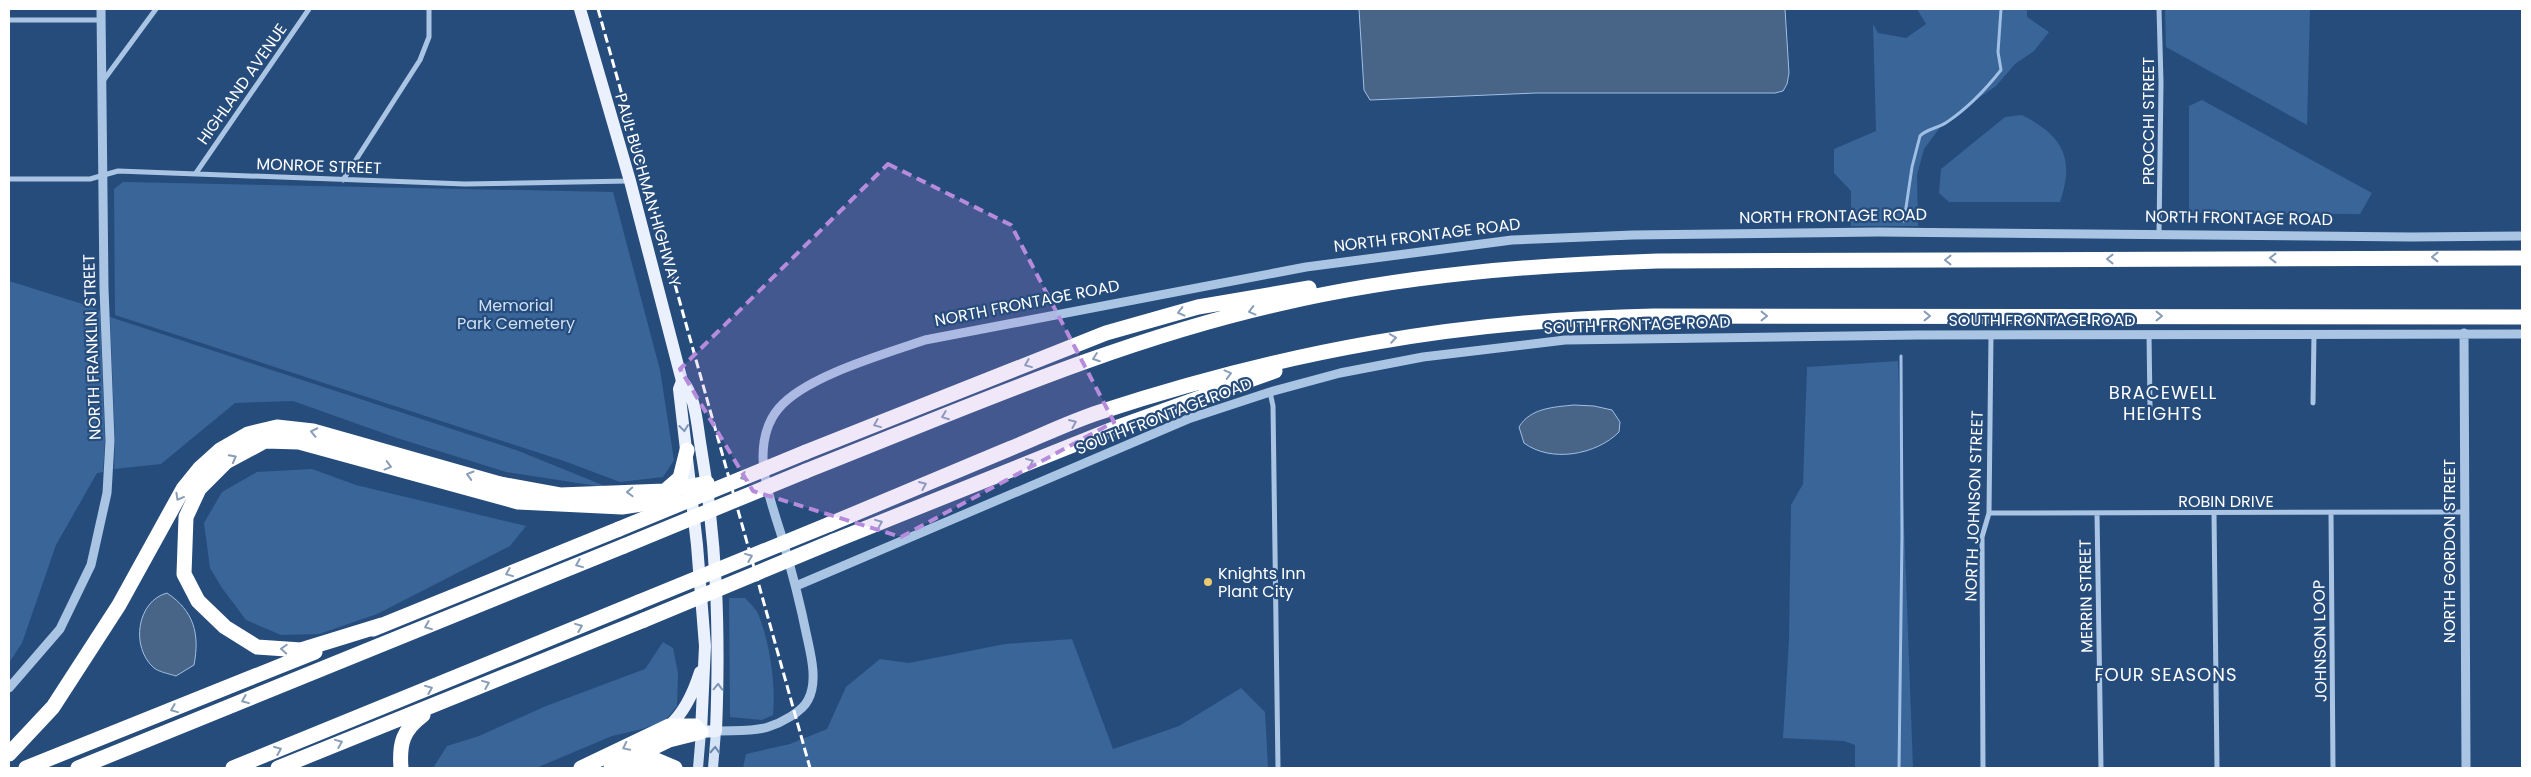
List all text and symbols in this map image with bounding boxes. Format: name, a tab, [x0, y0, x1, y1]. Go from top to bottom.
street label: HIGHLAND AVENUE	[192, 19, 292, 149]
street label: PROCCHI STREET	[2137, 56, 2160, 185]
street label: PAUL BUCHMAN HIGHWAY	[609, 91, 687, 290]
street label: MONROE STREET	[256, 152, 382, 180]
street label: NORTH FRONTAGE ROAD	[1739, 203, 1927, 229]
street label: NORTH FRONTAGE ROAD	[2145, 205, 2333, 231]
street label: NORTH FRONTAGE ROAD	[1332, 212, 1522, 258]
one-way arrow	[2431, 252, 2439, 262]
street label: NORTH FRANKLIN STREET	[77, 253, 107, 440]
one-way arrow	[2269, 253, 2276, 263]
one-way arrow	[2106, 254, 2114, 264]
one-way arrow	[1944, 255, 1952, 265]
street label: NORTH FRONTAGE ROAD	[933, 274, 1121, 332]
park label: Memorial Park Cemetery	[457, 294, 575, 335]
one-way arrow	[1248, 305, 1256, 315]
one-way arrow	[1178, 306, 1186, 316]
street label: SOUTH FRONTAGE ROAD	[1948, 309, 2136, 332]
street label: SOUTH FRONTAGE ROAD	[1543, 310, 1731, 340]
one-way arrow	[1760, 311, 1768, 321]
one-way arrow	[1923, 311, 1931, 321]
one-way arrow	[2156, 311, 2163, 321]
one-way arrow	[1388, 333, 1397, 343]
one-way arrow	[1093, 352, 1101, 362]
one-way arrow	[1024, 358, 1033, 369]
one-way arrow	[1224, 369, 1232, 379]
street label: SOUTH FRONTAGE ROAD	[1073, 372, 1255, 460]
district label: BRACEWELL HEIGHTS	[2109, 380, 2217, 426]
one-way arrow	[941, 410, 950, 420]
street label: NORTH JOHNSON STREET	[1959, 410, 1989, 602]
one-way arrow	[873, 418, 882, 428]
one-way arrow	[1068, 418, 1077, 429]
one-way arrow	[678, 425, 689, 433]
one-way arrow	[309, 427, 318, 437]
one-way arrow	[228, 454, 237, 464]
one-way arrow	[1025, 458, 1034, 468]
street label: NORTH GORDON STREET	[2438, 458, 2461, 643]
one-way arrow	[384, 461, 392, 471]
one-way arrow	[467, 471, 475, 481]
one-way arrow	[740, 471, 749, 482]
one-way arrow	[918, 481, 927, 491]
one-way arrow	[626, 487, 634, 498]
street label: ROBIN DRIVE	[2178, 490, 2274, 513]
one-way arrow	[175, 492, 185, 501]
one-way arrow	[874, 519, 883, 529]
street label: MERRIN STREET	[2074, 539, 2098, 653]
one-way arrow	[744, 553, 753, 563]
one-way arrow	[575, 559, 583, 569]
place label: Knights Inn Plant City	[1218, 562, 1306, 603]
one-way arrow	[505, 567, 514, 578]
marker: Knights Inn Plant City	[1202, 576, 1214, 588]
street label: JOHNSON LOOP	[2307, 580, 2333, 702]
one-way arrow	[424, 619, 433, 630]
one-way arrow	[574, 623, 583, 633]
one-way arrow	[280, 643, 288, 654]
district label: FOUR SEASONS	[2095, 662, 2238, 687]
one-way arrow	[481, 679, 490, 690]
one-way arrow	[712, 683, 723, 691]
one-way arrow	[424, 684, 432, 694]
one-way arrow	[241, 694, 250, 704]
one-way arrow	[170, 703, 179, 714]
one-way arrow	[334, 739, 343, 750]
one-way arrow	[622, 741, 631, 751]
one-way arrow	[709, 745, 720, 753]
one-way arrow	[273, 746, 282, 756]

